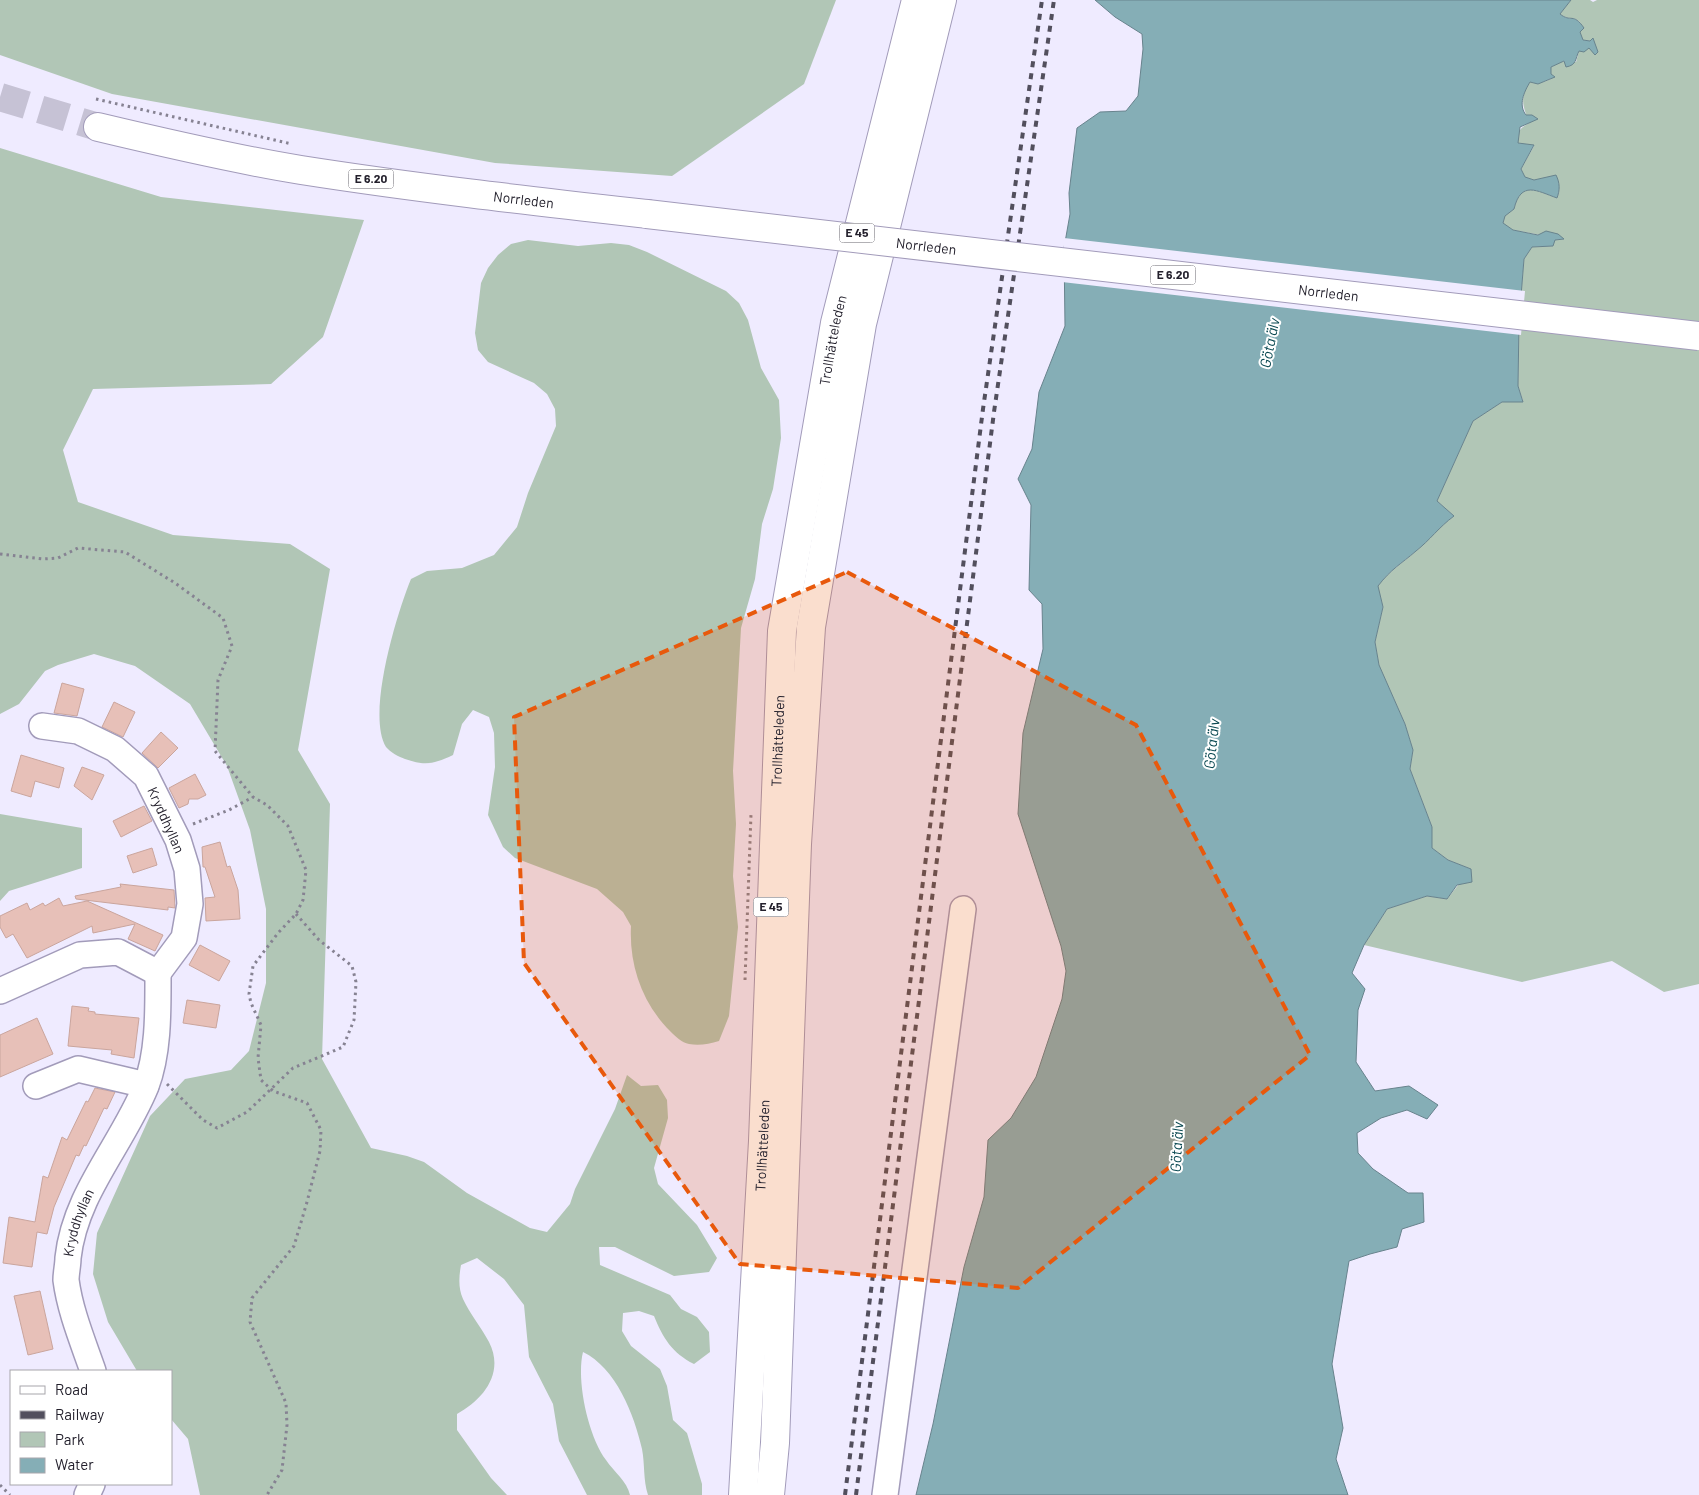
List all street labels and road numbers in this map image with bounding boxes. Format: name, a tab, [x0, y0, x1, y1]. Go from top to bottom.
road number: E 6.20	[348, 170, 394, 188]
street label: Norrleden	[492, 187, 555, 211]
road number: E 45	[840, 224, 874, 242]
street label: Norrleden	[895, 234, 957, 258]
road number: E 6.20	[1150, 266, 1196, 284]
street label: Norrleden	[1297, 281, 1360, 304]
street label: Trollhätteleden	[815, 293, 850, 387]
street label: Trollhätteleden	[767, 695, 788, 787]
street label: Kryddhyllan	[144, 784, 189, 855]
road number: E 45	[754, 898, 788, 916]
street label: Trollhätteleden	[751, 1099, 773, 1192]
street label: Kryddhyllan	[59, 1186, 97, 1258]

